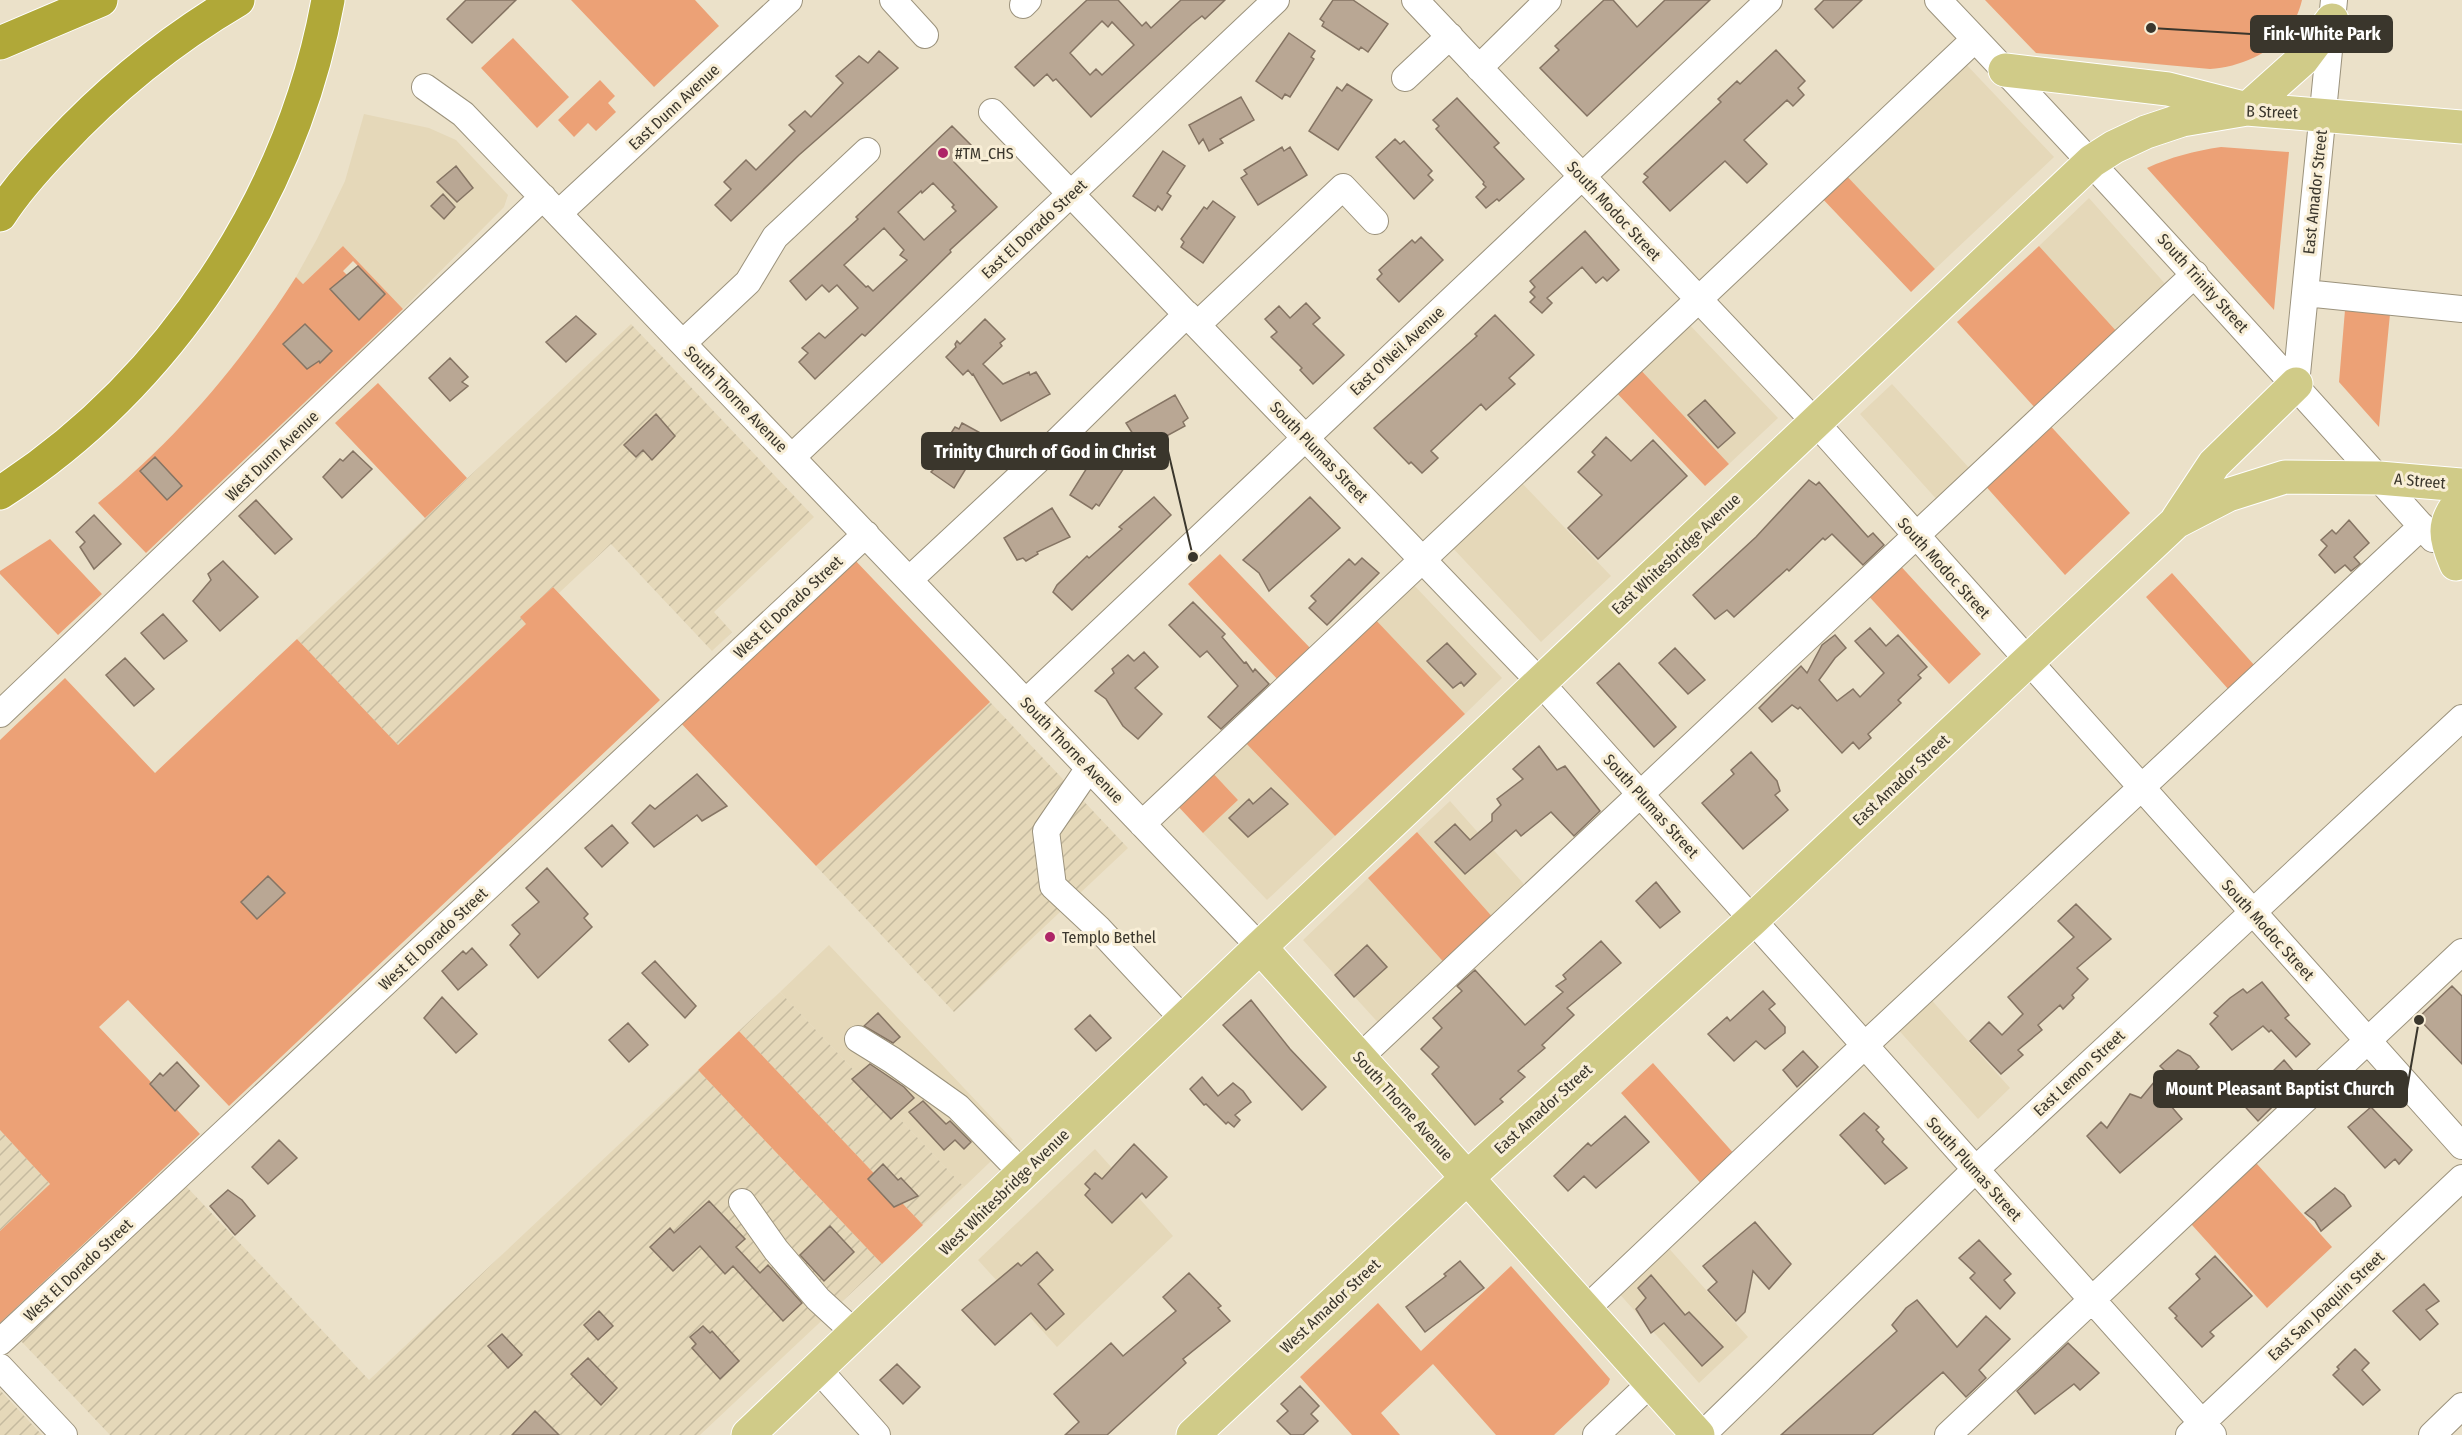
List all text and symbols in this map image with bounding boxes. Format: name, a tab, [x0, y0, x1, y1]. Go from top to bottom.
callout: Fink-White Park	[2251, 16, 2392, 52]
text: Fink-White Park	[2263, 23, 2382, 45]
street label: East Dunn Avenue	[625, 60, 723, 154]
street label: B Street	[2246, 102, 2299, 122]
street label: East Amador Street	[2299, 128, 2331, 255]
place label: #TM_CHS	[955, 144, 1014, 163]
marker: #TM_CHS	[936, 146, 950, 160]
street label: South Modoc Street	[1563, 157, 1665, 265]
street label: East El Dorado Street	[977, 175, 1091, 283]
street label: South Trinity Street	[2154, 230, 2253, 337]
street label: East O'Neil Avenue	[1346, 302, 1448, 400]
street label: South Thorne Avenue	[680, 342, 792, 456]
street label: South Plumas Street	[1266, 398, 1373, 507]
street label: West Dunn Avenue	[222, 407, 323, 505]
callout: Trinity Church of God in Christ	[922, 433, 1168, 469]
text: Trinity Church of God in Christ	[934, 441, 1157, 463]
street label: A Street	[2394, 469, 2447, 493]
street label: East Whitesbridge Avenue	[1608, 489, 1744, 618]
street label: South Modoc Street	[1894, 514, 1995, 623]
street label: West El Dorado Street	[730, 551, 847, 662]
street label: South Thorne Avenue	[1016, 693, 1128, 807]
street label: East Amador Street	[1849, 730, 1954, 830]
street label: South Plumas Street	[1599, 750, 1703, 862]
street label: South Modoc Street	[2218, 876, 2319, 985]
street label: West El Dorado Street	[375, 883, 492, 994]
place label: Templo Bethel	[1062, 928, 1156, 947]
marker: Templo Bethel	[1043, 930, 1057, 944]
street label: East Lemon Street	[2029, 1025, 2129, 1120]
street label: South Thorne Avenue	[1349, 1048, 1457, 1165]
street label: East Amador Street	[1490, 1060, 1596, 1158]
callout: Mount Pleasant Baptist Church	[2154, 1071, 2407, 1107]
text: Mount Pleasant Baptist Church	[2165, 1078, 2395, 1100]
street label: South Plumas Street	[1922, 1113, 2026, 1225]
street label: West Whitesbridge Avenue	[935, 1125, 1073, 1259]
street label: West El Dorado Street	[20, 1214, 137, 1325]
street label: East San Joaquin Street	[2264, 1247, 2389, 1365]
street label: West Amador Street	[1276, 1254, 1385, 1357]

